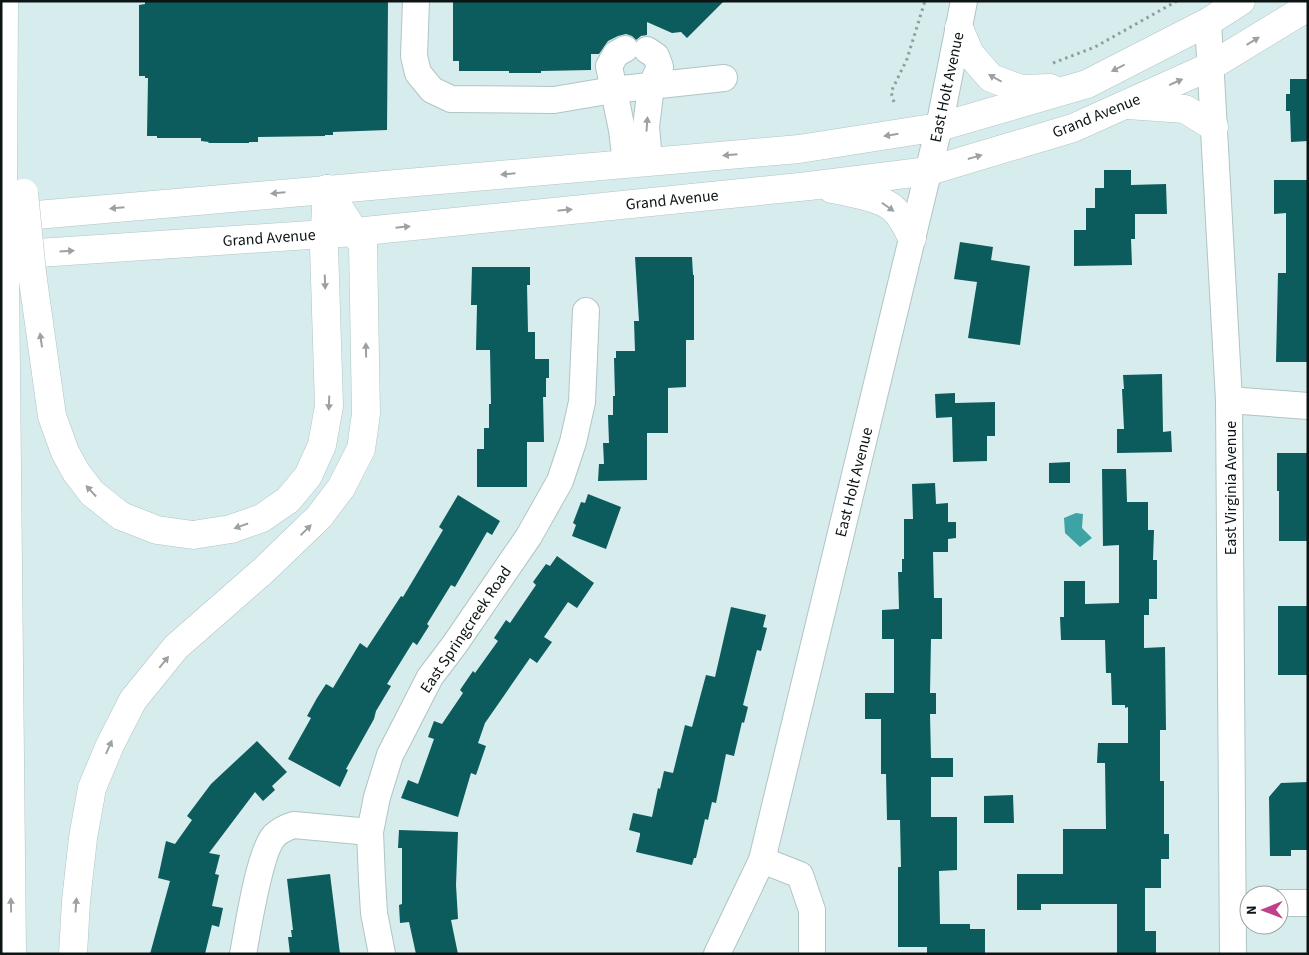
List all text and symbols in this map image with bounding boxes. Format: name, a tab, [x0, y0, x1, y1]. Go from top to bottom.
street label: East Holt Avenue	[925, 30, 969, 145]
one-way arrow	[1246, 36, 1259, 45]
one-way arrow	[1111, 64, 1125, 72]
one-way arrow	[988, 74, 1003, 82]
one-way arrow	[1169, 77, 1183, 85]
street label: Grand Avenue	[1049, 88, 1144, 144]
one-way arrow	[643, 115, 651, 131]
one-way arrow	[883, 131, 899, 139]
one-way arrow	[721, 151, 737, 159]
one-way arrow	[968, 152, 983, 160]
one-way arrow	[500, 170, 516, 178]
street label: Grand Avenue	[625, 184, 720, 216]
one-way arrow	[270, 190, 286, 198]
one-way arrow	[881, 202, 895, 212]
one-way arrow	[108, 204, 124, 212]
one-way arrow	[557, 206, 573, 214]
one-way arrow	[396, 223, 412, 231]
street label: Grand Avenue	[222, 224, 316, 252]
one-way arrow	[60, 246, 76, 254]
one-way arrow	[322, 274, 330, 290]
one-way arrow	[37, 332, 45, 348]
one-way arrow	[361, 342, 369, 358]
one-way arrow	[324, 395, 332, 411]
street label: East Virginia Avenue	[1220, 421, 1242, 555]
street label: East Holt Avenue	[830, 425, 878, 540]
one-way arrow	[85, 485, 97, 497]
one-way arrow	[233, 523, 248, 530]
one-way arrow	[300, 524, 312, 536]
street label: East Springcreek Road	[415, 562, 517, 697]
one-way arrow	[158, 656, 169, 669]
one-way arrow	[106, 740, 114, 754]
north arrow	[1239, 885, 1289, 935]
one-way arrow	[7, 897, 15, 913]
one-way arrow	[72, 897, 80, 913]
text: N	[1242, 905, 1262, 915]

